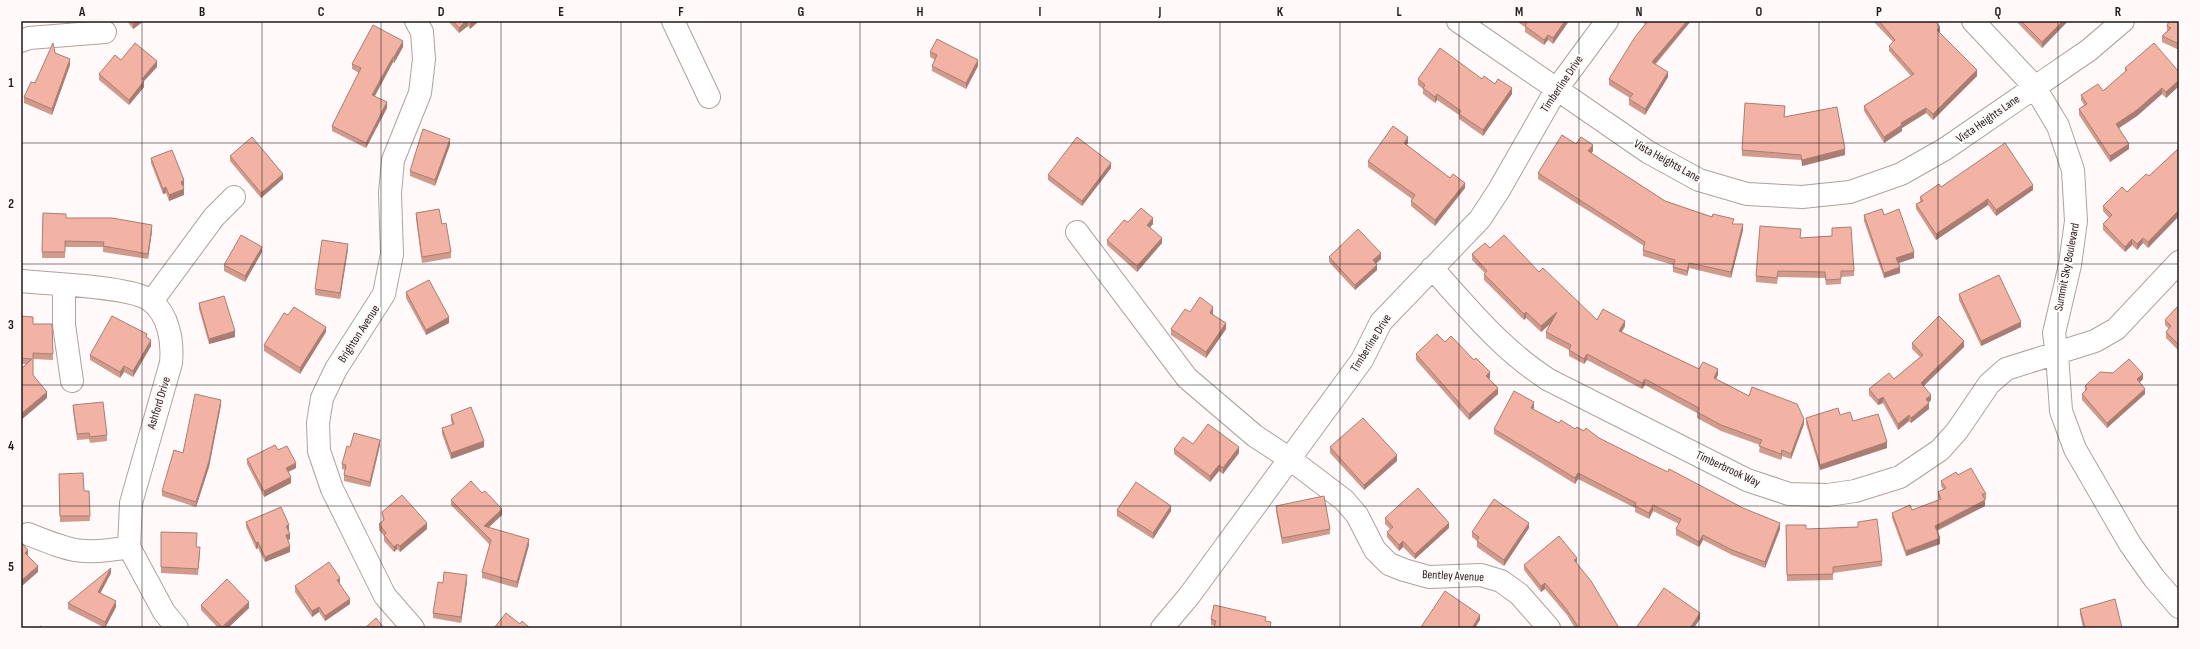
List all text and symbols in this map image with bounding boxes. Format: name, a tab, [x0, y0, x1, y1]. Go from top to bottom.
text: A	[78, 4, 86, 20]
text: B	[199, 4, 205, 20]
text: C	[318, 4, 325, 20]
text: D	[438, 4, 445, 20]
text: E	[558, 4, 564, 20]
text: F	[678, 4, 684, 20]
text: G	[798, 4, 805, 20]
text: H	[917, 4, 924, 20]
text: I	[1039, 4, 1042, 20]
text: J	[1158, 4, 1162, 20]
text: K	[1277, 4, 1284, 20]
text: L	[1396, 4, 1402, 20]
text: M	[1515, 4, 1523, 20]
text: N	[1636, 4, 1643, 20]
text: O	[1756, 4, 1763, 20]
text: P	[1876, 4, 1882, 20]
text: Q	[1995, 4, 2002, 20]
text: R	[2115, 4, 2122, 20]
street label: Timberline Drive	[1537, 52, 1587, 115]
text: 1	[8, 75, 14, 91]
street label: Vista Heights Lane	[1953, 92, 2023, 146]
street label: Vista Heights Lane	[1631, 136, 1703, 186]
text: 2	[8, 196, 14, 212]
street label: Summit Sky Boulevard	[2051, 222, 2083, 312]
street label: Brighton Avenue	[335, 302, 383, 366]
street label: Timberline Drive	[1347, 311, 1395, 375]
text: 3	[8, 317, 14, 333]
street label: Ashford Drive	[144, 375, 174, 432]
text: 4	[8, 438, 14, 454]
street label: Timberbrook Way	[1693, 448, 1763, 491]
text: 5	[8, 559, 14, 575]
street label: Bentley Avenue	[1422, 567, 1484, 585]

